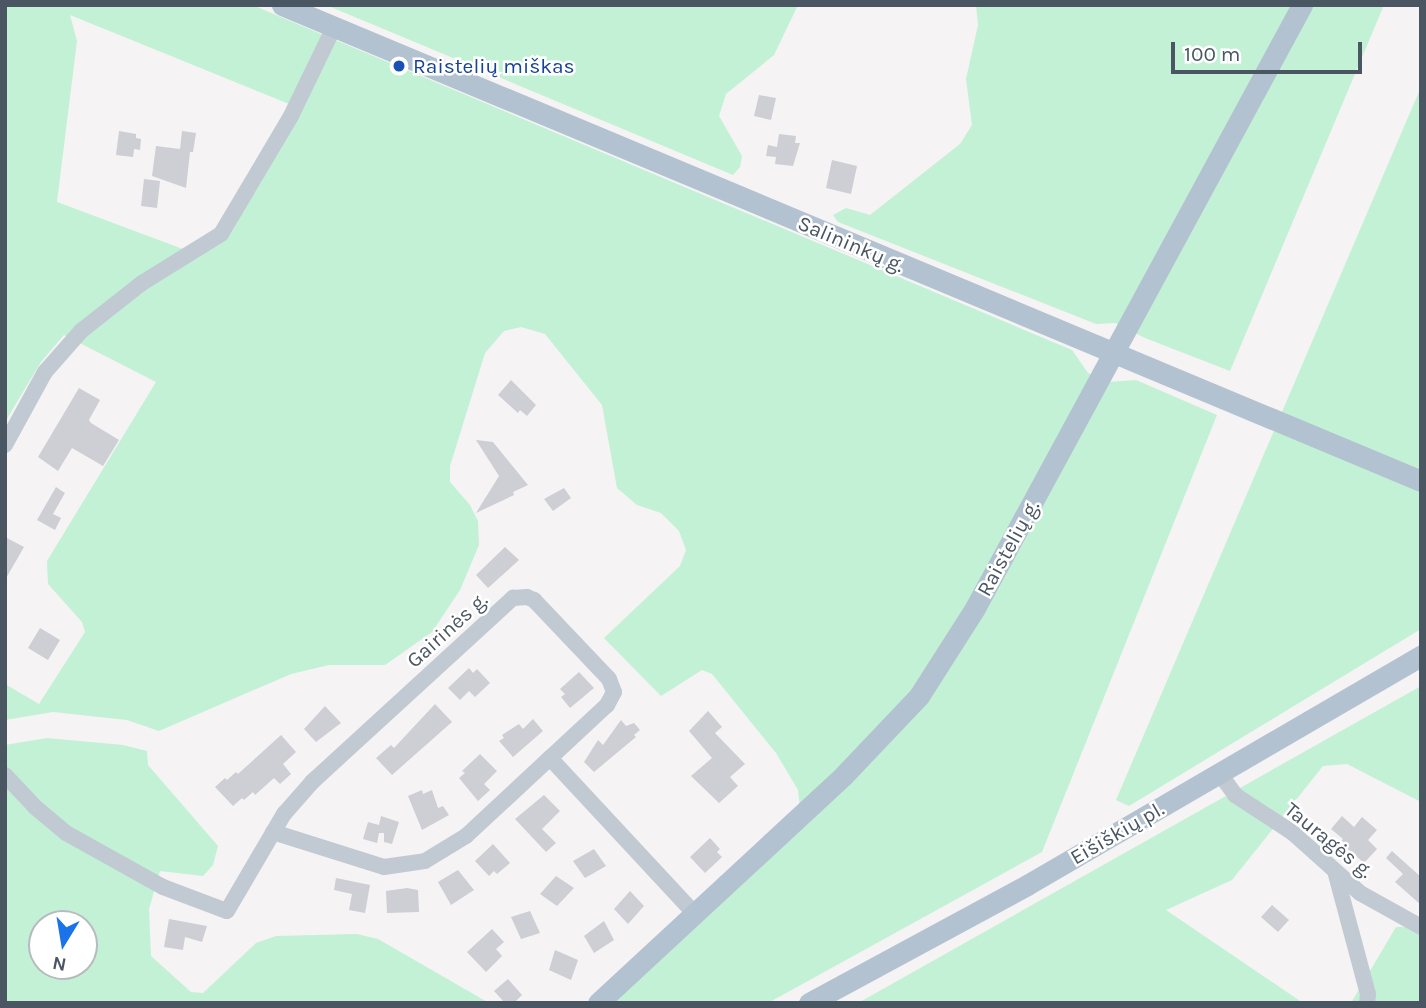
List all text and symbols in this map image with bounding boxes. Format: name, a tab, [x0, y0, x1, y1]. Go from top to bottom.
scale bar	[1174, 28, 1365, 72]
text: 100 m	[1184, 42, 1241, 66]
place label: Raistelių miškas	[413, 53, 575, 79]
marker: Raistelių miškas	[391, 58, 407, 74]
street label: Salininkų g.	[794, 210, 908, 278]
street label: Raistelių g.	[971, 496, 1045, 600]
street label: Gairinės g.	[401, 587, 493, 673]
street label: Eišiškių pl.	[1066, 796, 1168, 870]
street label: Tauragės g.	[1280, 797, 1378, 883]
north arrow	[28, 910, 98, 980]
text: N	[51, 952, 68, 976]

